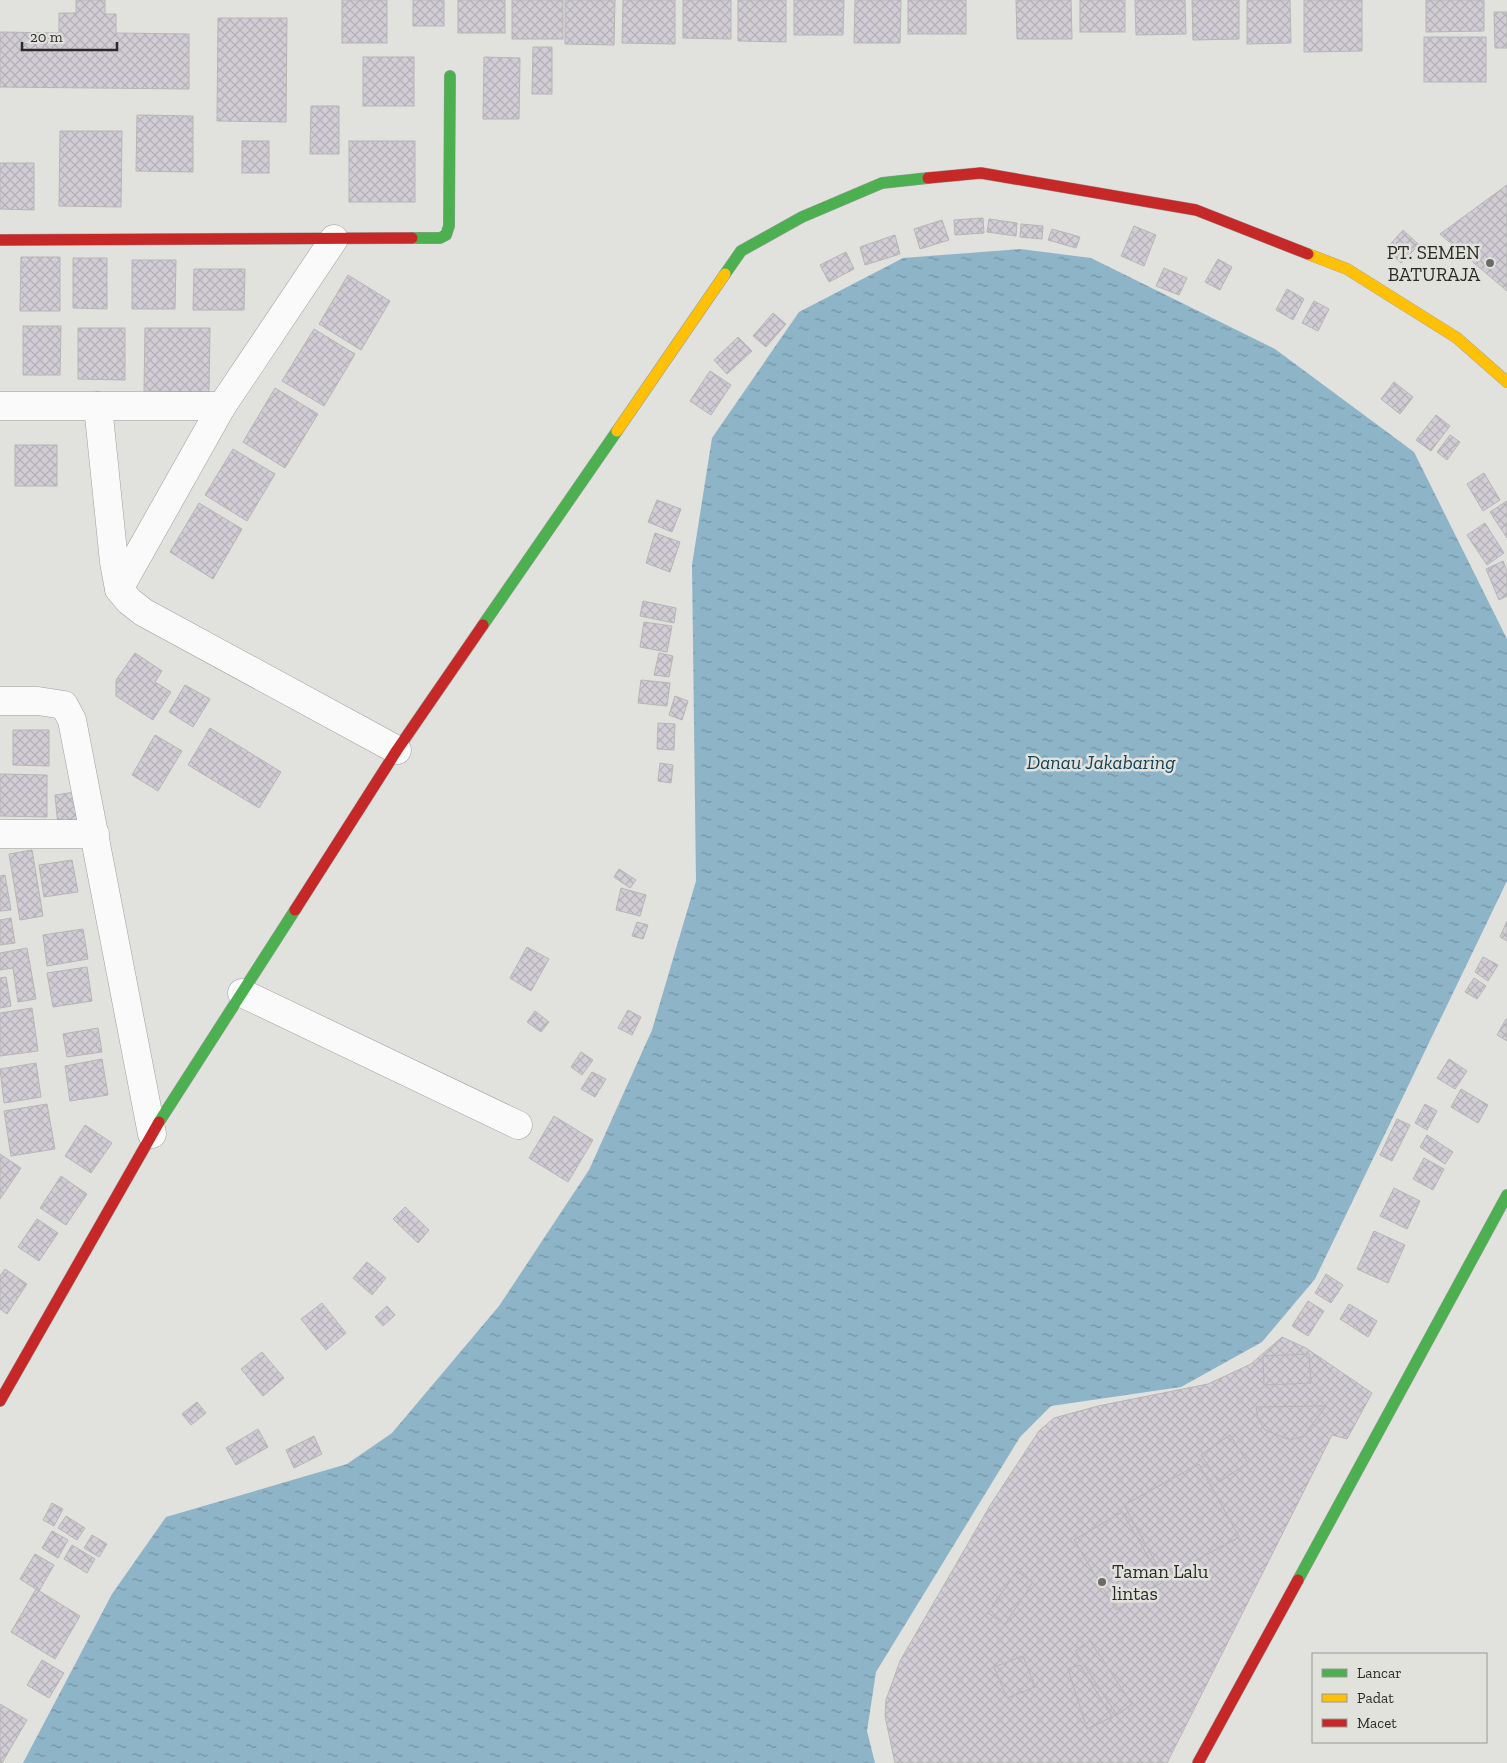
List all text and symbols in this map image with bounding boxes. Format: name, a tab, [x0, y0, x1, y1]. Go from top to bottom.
scale bar	[22, 20, 118, 52]
text: 20 m	[30, 28, 63, 46]
place label: PT. SEMEN BATURAJA	[1387, 241, 1481, 286]
marker: PT. SEMEN BATURAJA	[1484, 257, 1496, 269]
water label: Danau Jakabaring	[1027, 750, 1176, 774]
place label: Taman Lalu lintas	[1112, 1560, 1209, 1605]
marker: Taman Lalu lintas	[1096, 1576, 1108, 1588]
legend	[1312, 1653, 1487, 1743]
text: Lancar	[1357, 1664, 1402, 1682]
text: Padat	[1357, 1689, 1394, 1707]
text: Macet	[1357, 1714, 1397, 1732]

